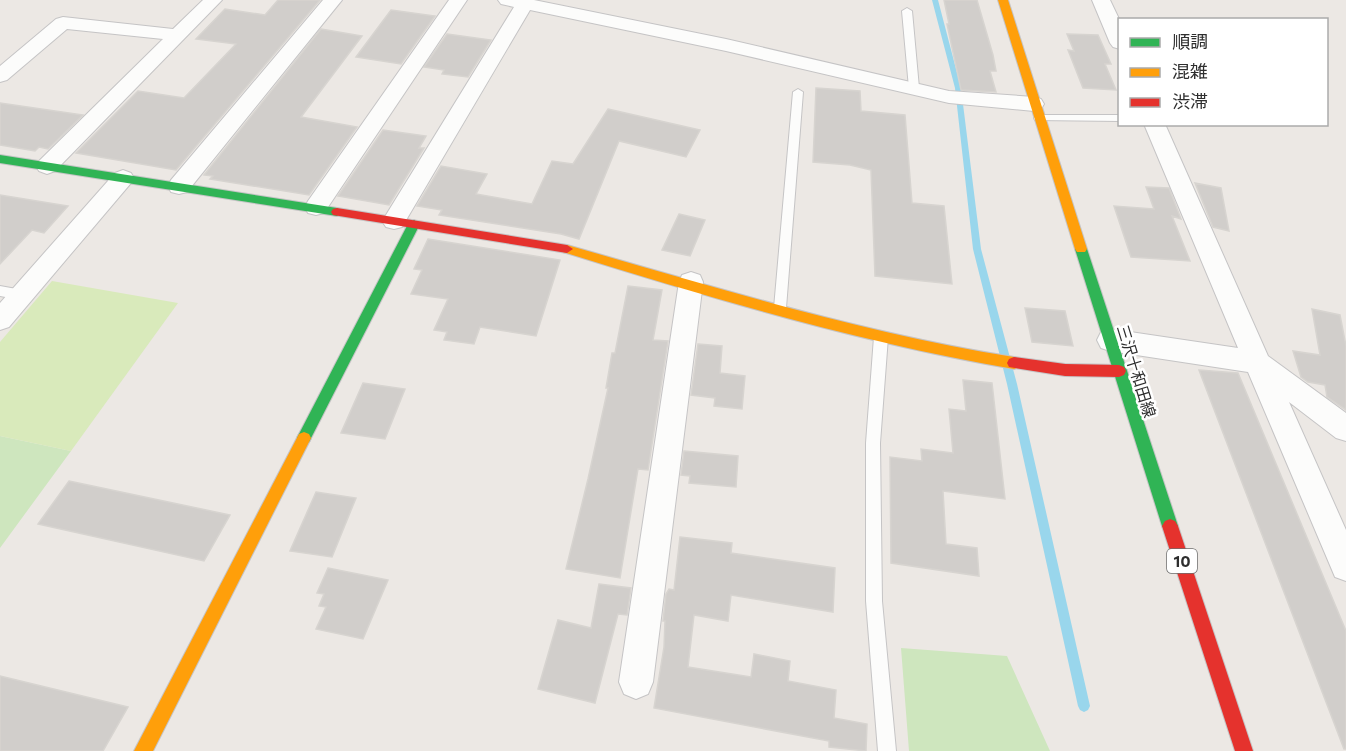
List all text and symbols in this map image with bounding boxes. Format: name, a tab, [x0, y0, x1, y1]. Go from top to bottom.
legend	[1118, 18, 1328, 126]
text: 順調	[1172, 30, 1208, 52]
text: 混雑	[1172, 60, 1208, 82]
text: 渋滞	[1172, 90, 1208, 112]
street label: 三沢十和田線	[1114, 322, 1160, 420]
road number: 10	[1167, 549, 1197, 573]

